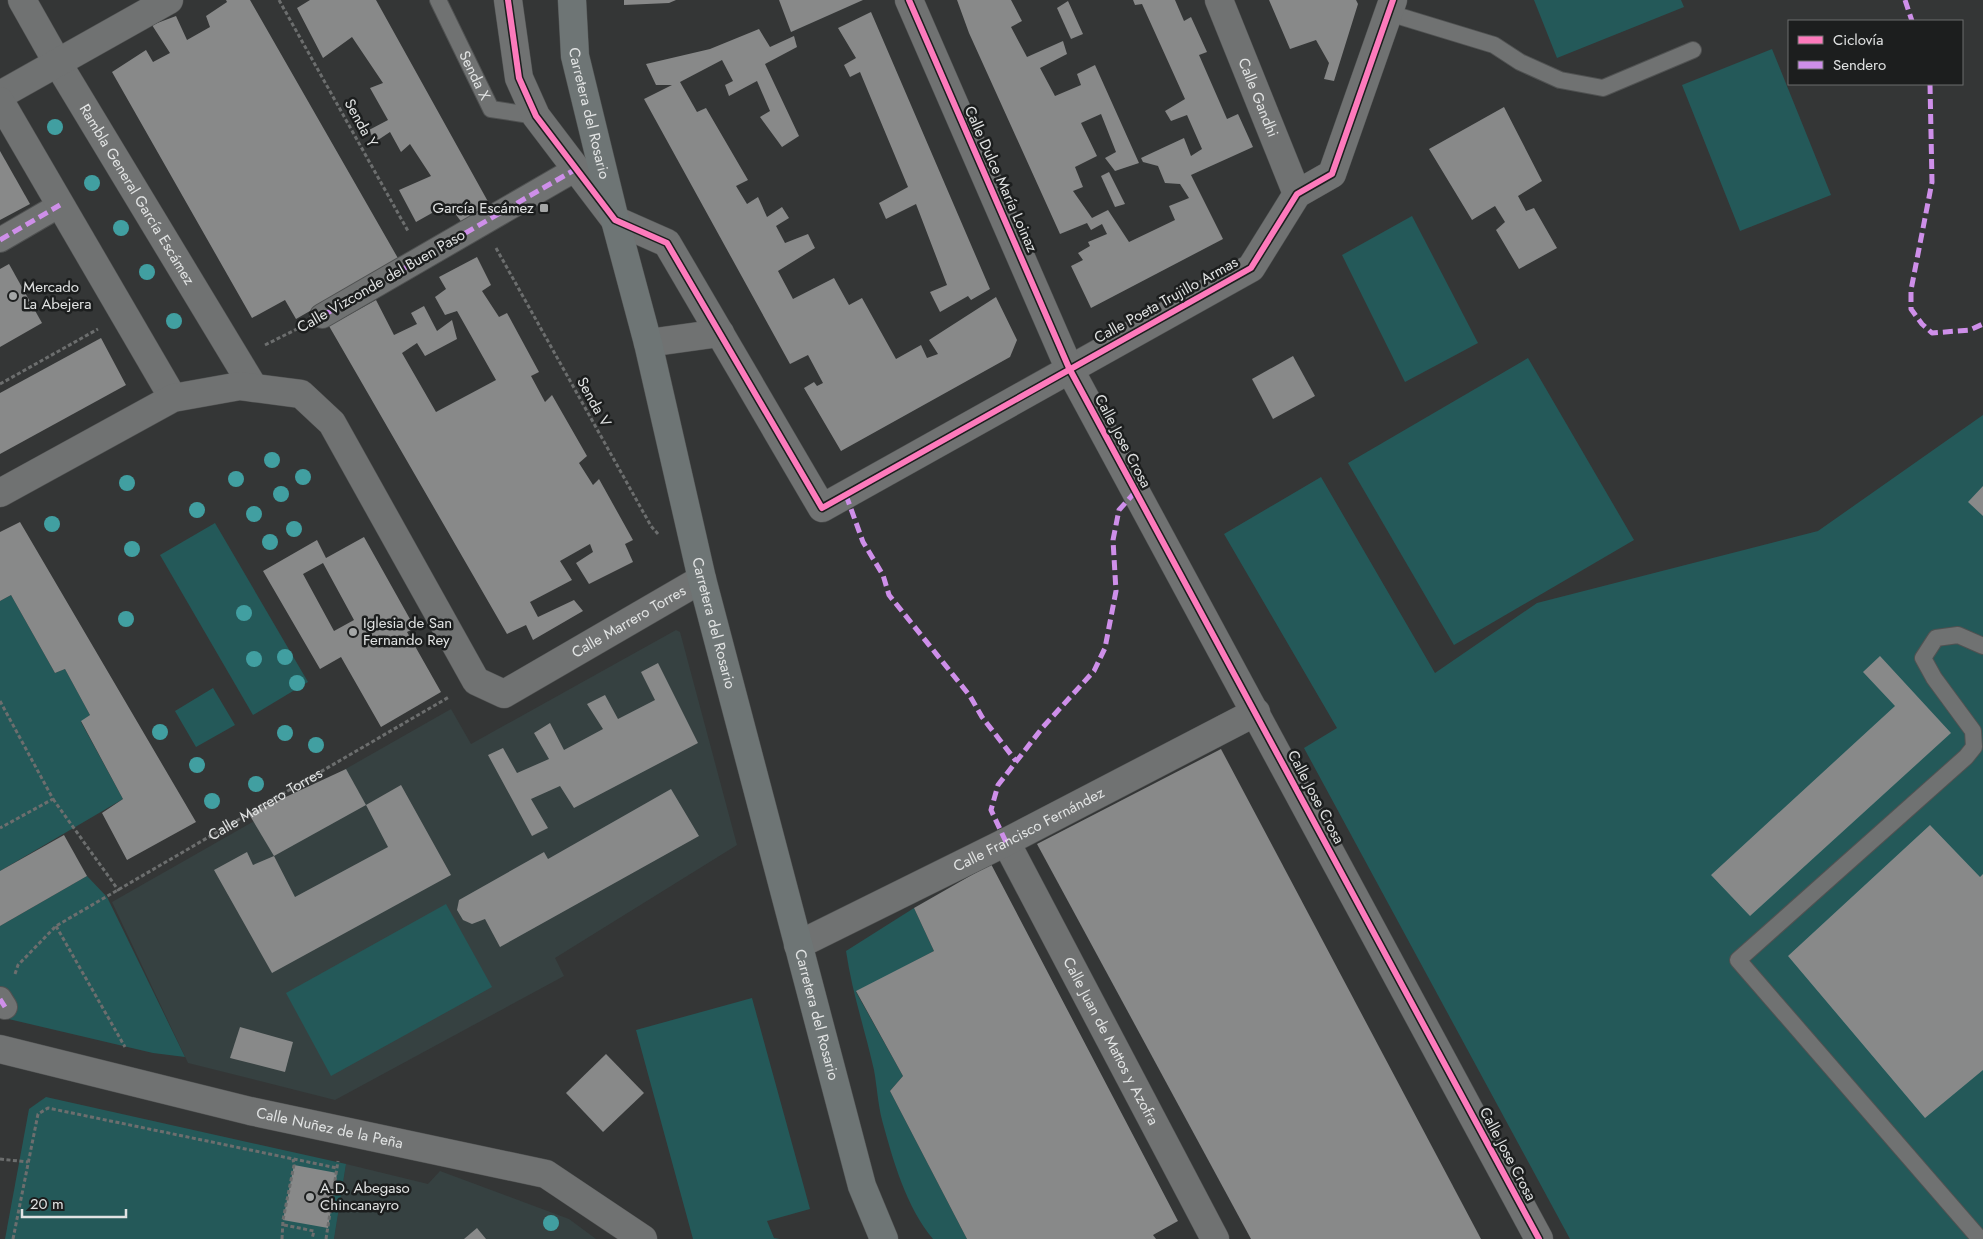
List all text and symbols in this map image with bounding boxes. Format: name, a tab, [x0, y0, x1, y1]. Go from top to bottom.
legend	[1788, 20, 1963, 85]
text: Ciclovía	[1833, 29, 1883, 51]
street label: Senda X	[453, 47, 496, 105]
street label: Carretera del Rosario	[564, 47, 616, 181]
street label: Calle Gandhi	[1232, 54, 1284, 140]
text: Sendero	[1833, 54, 1886, 76]
street label: Senda Y	[339, 95, 384, 152]
street label: Rambla General García Escámez	[74, 100, 200, 289]
street label: Calle Dulce María Loinaz	[959, 102, 1043, 256]
place label: García Escámez	[433, 197, 534, 219]
marker: García Escámez	[538, 202, 550, 214]
street label: Calle Vizconde del Buen Paso	[293, 224, 469, 338]
street label: Calle Poeta Trujillo Armas	[1090, 251, 1242, 349]
place label: Mercado La Abejera	[23, 276, 91, 315]
marker: Mercado La Abejera	[7, 290, 19, 302]
street label: Senda V	[571, 373, 617, 431]
street label: Calle Jose Crosa	[1089, 390, 1157, 492]
street label: Carretera del Rosario	[686, 555, 741, 691]
street label: Calle Marrero Torres	[567, 580, 690, 663]
place label: Iglesia de San Fernando Rey	[363, 612, 452, 651]
marker: Iglesia de San Fernando Rey	[347, 626, 359, 638]
street label: Calle Jose Crosa	[1282, 746, 1350, 848]
street label: Calle Marrero Torres	[204, 762, 326, 846]
street label: Calle Francisco Fernández	[949, 782, 1108, 877]
street label: Carretera del Rosario	[789, 947, 845, 1083]
street label: Calle Juan de Mattos y Azofra	[1057, 953, 1164, 1129]
street label: Calle Nuñez de la Peña	[254, 1102, 405, 1154]
street label: Calle Jose Crosa	[1474, 1103, 1542, 1205]
place label: A.D. Abegaso Chincanayro	[320, 1177, 410, 1216]
scale bar	[22, 1186, 126, 1218]
marker: A.D. Abegaso Chincanayro	[304, 1191, 316, 1203]
text: 20 m	[30, 1193, 64, 1215]

